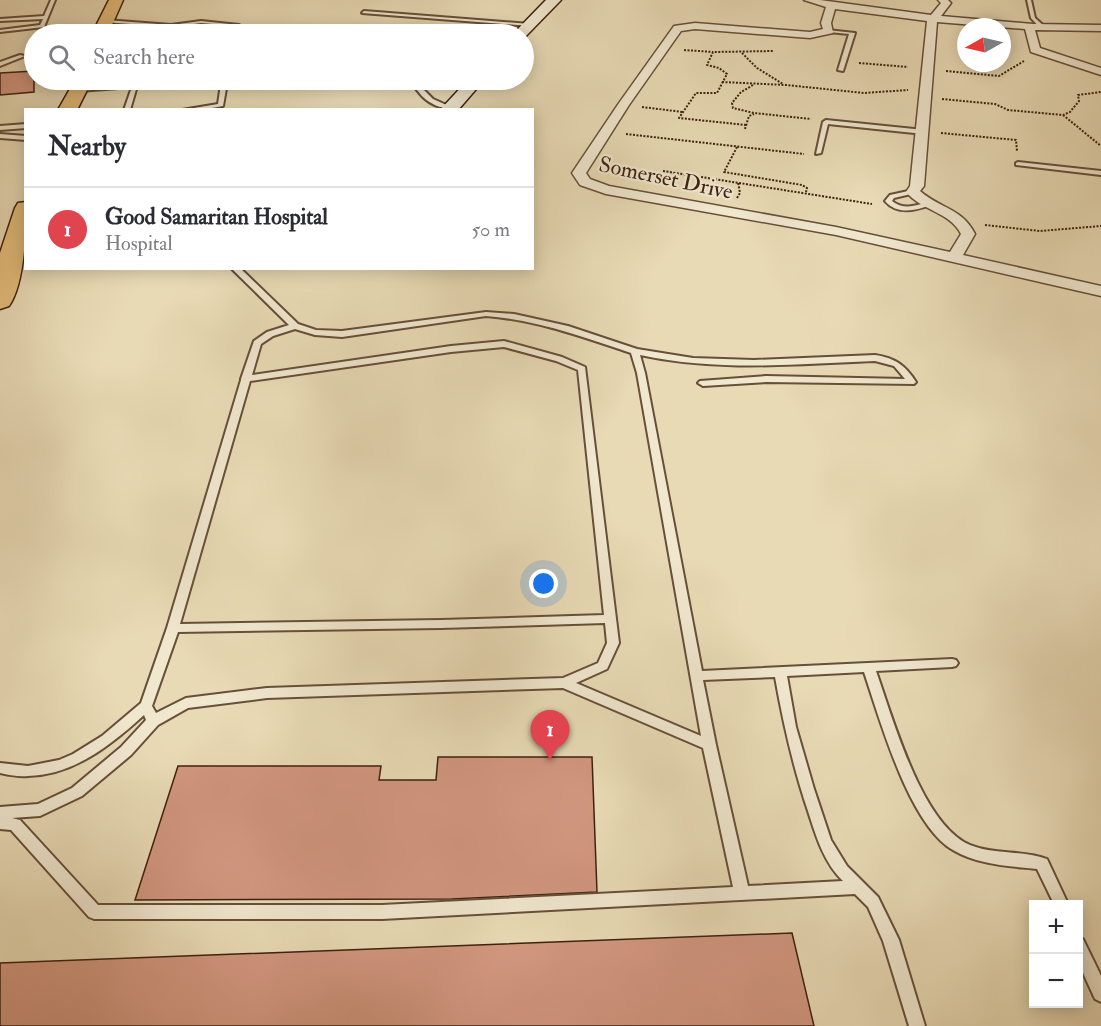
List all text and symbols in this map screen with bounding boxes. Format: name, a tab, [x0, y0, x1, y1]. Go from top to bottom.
north arrow	[957, 18, 1011, 72]
search box	[24, 24, 534, 90]
icon: search	[45, 41, 78, 74]
text: Search here	[93, 43, 195, 71]
text: Nearby	[48, 131, 126, 163]
street label: Somerset Drive	[596, 150, 735, 206]
text: Good Samaritan Hospital	[105, 203, 328, 231]
text: 1	[64, 217, 71, 242]
text: 50 m	[471, 217, 510, 242]
text: Hospital	[105, 231, 173, 256]
your location	[529, 569, 558, 598]
pin: 1	[530, 710, 570, 760]
map controls	[1029, 900, 1083, 1008]
button: +	[1029, 900, 1083, 954]
button: −	[1029, 954, 1083, 1008]

